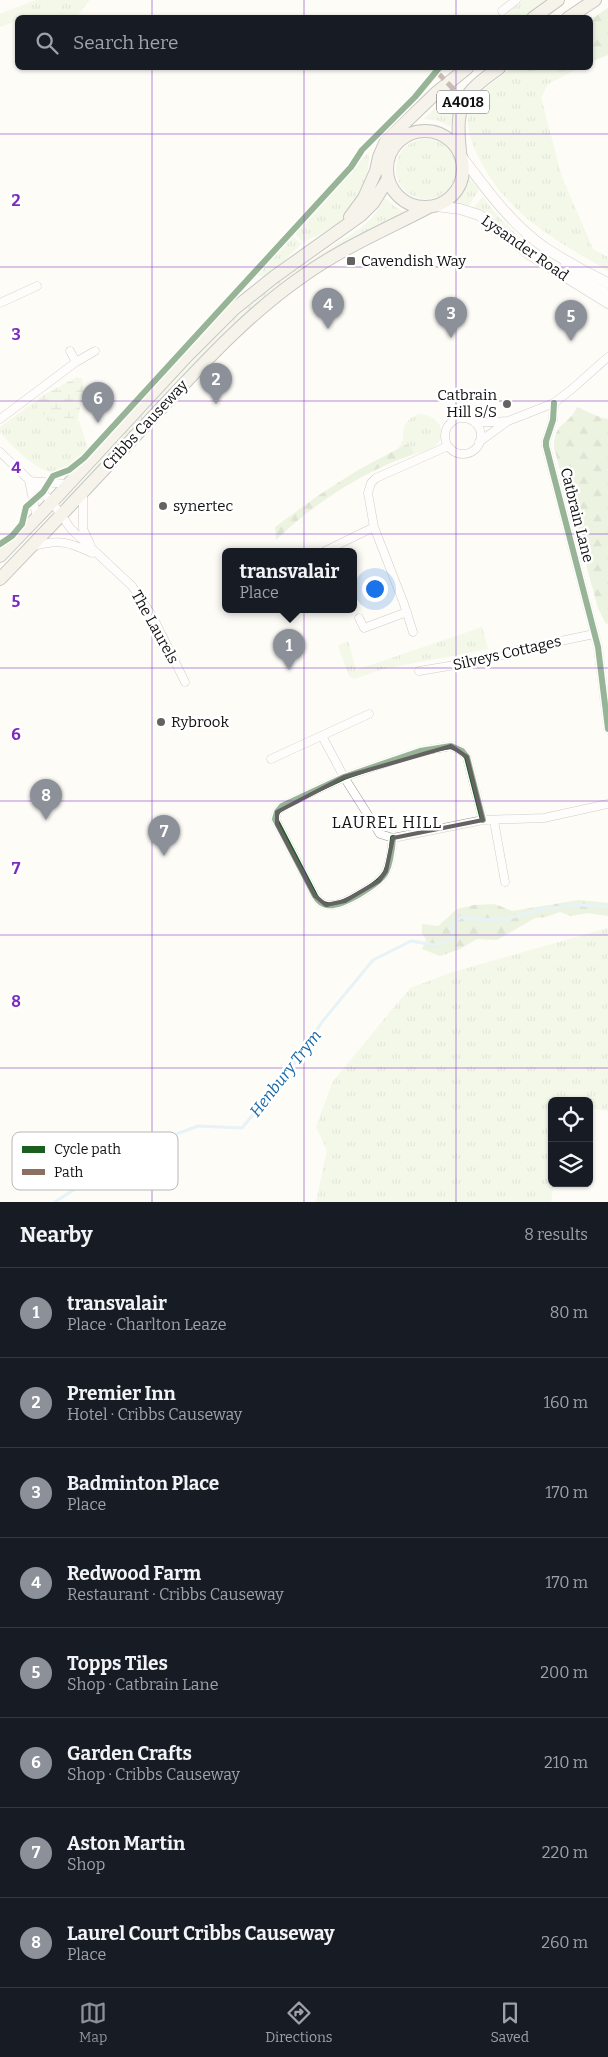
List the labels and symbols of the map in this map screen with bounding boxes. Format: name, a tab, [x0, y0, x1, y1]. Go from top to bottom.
road number: A4018	[437, 90, 489, 114]
text: 2	[11, 191, 21, 210]
street label: Lysander Road	[478, 211, 572, 285]
place label: Cavendish Way	[361, 252, 466, 270]
marker: Cavendish Way	[345, 255, 357, 267]
pin: 4	[312, 288, 344, 329]
pin: 3	[435, 297, 467, 338]
pin: 5	[555, 300, 587, 341]
text: 3	[11, 325, 21, 344]
pin: 2	[200, 363, 232, 404]
street label: Cribbs Causeway	[99, 376, 192, 474]
pin: 6	[82, 382, 114, 423]
place label: Catbrain Hill S/S	[437, 386, 497, 421]
marker: Catbrain Hill S/S	[501, 398, 513, 410]
text: 4	[11, 458, 21, 477]
street label: Catbrain Lane	[557, 466, 597, 564]
place label: synertec	[173, 497, 233, 515]
marker: synertec	[157, 500, 169, 512]
your location	[362, 576, 388, 602]
street label: The Laurels	[128, 587, 182, 667]
text: 5	[12, 592, 21, 611]
pin: 1	[273, 629, 305, 670]
street label: Silveys Cottages	[451, 632, 563, 674]
place label: Rybrook	[171, 713, 229, 731]
marker: Rybrook	[155, 716, 167, 728]
text: 6	[11, 725, 21, 744]
pin: 8	[30, 779, 62, 820]
district label: LAUREL HILL	[332, 813, 442, 832]
pin: 7	[148, 815, 180, 856]
text: 7	[12, 859, 21, 878]
text: 8	[11, 992, 21, 1011]
water label: Henbury Trym	[246, 1026, 325, 1120]
legend	[12, 1132, 178, 1190]
text: Cycle path	[54, 1141, 121, 1158]
text: Path	[54, 1164, 84, 1181]

